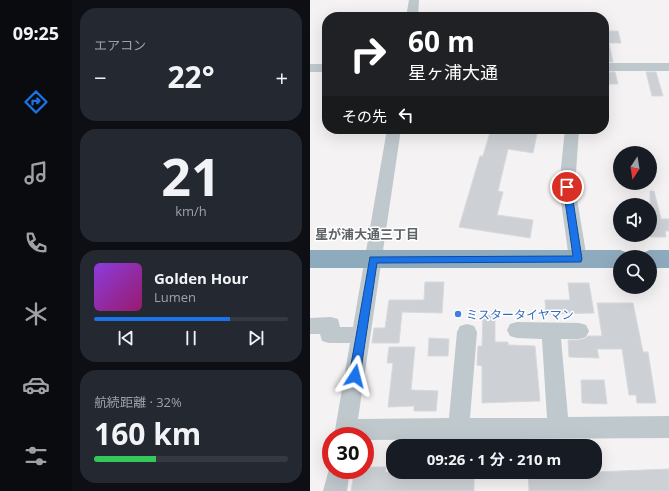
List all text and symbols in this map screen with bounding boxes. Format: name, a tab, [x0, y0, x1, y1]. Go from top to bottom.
text: 09:25	[13, 21, 59, 45]
text: 60 m	[408, 22, 475, 60]
icon: right	[342, 28, 394, 80]
text: エアコン	[94, 36, 146, 54]
text: 22°	[167, 56, 215, 97]
text: 星ヶ浦大通	[408, 60, 498, 84]
text: −	[94, 62, 107, 92]
text: +	[275, 62, 288, 92]
icon: directions	[22, 88, 50, 116]
icon: left	[395, 104, 417, 126]
text: その先	[342, 106, 387, 126]
text: 21	[161, 140, 221, 211]
north arrow	[613, 146, 657, 190]
map controls	[613, 146, 657, 294]
icon: music	[22, 159, 50, 187]
pin	[550, 170, 584, 204]
icon: arrive	[556, 176, 578, 198]
button: sound	[613, 198, 657, 242]
text: km/h	[175, 202, 207, 220]
district label: 星が浦大通三丁目	[315, 225, 419, 243]
icon: phone	[22, 229, 50, 257]
button: search	[613, 250, 657, 294]
text: Golden Hour	[154, 268, 248, 288]
text: Lumen	[154, 288, 196, 306]
icon: climate	[22, 300, 50, 328]
place label: ミスタータイヤマン	[466, 306, 574, 323]
marker: ミスタータイヤマン	[453, 309, 463, 319]
icon: previous	[115, 327, 137, 349]
icon: pause	[180, 327, 202, 349]
icon: next	[245, 327, 267, 349]
position arrow	[334, 355, 376, 397]
icon: car	[22, 371, 50, 399]
text: 航続距離 · 32%	[94, 393, 182, 411]
text: 160 km	[94, 413, 201, 454]
speed limit sign: 30	[322, 427, 374, 479]
icon: filters	[22, 442, 50, 470]
text: 09:26 · 1 分 · 210 m	[427, 449, 561, 469]

